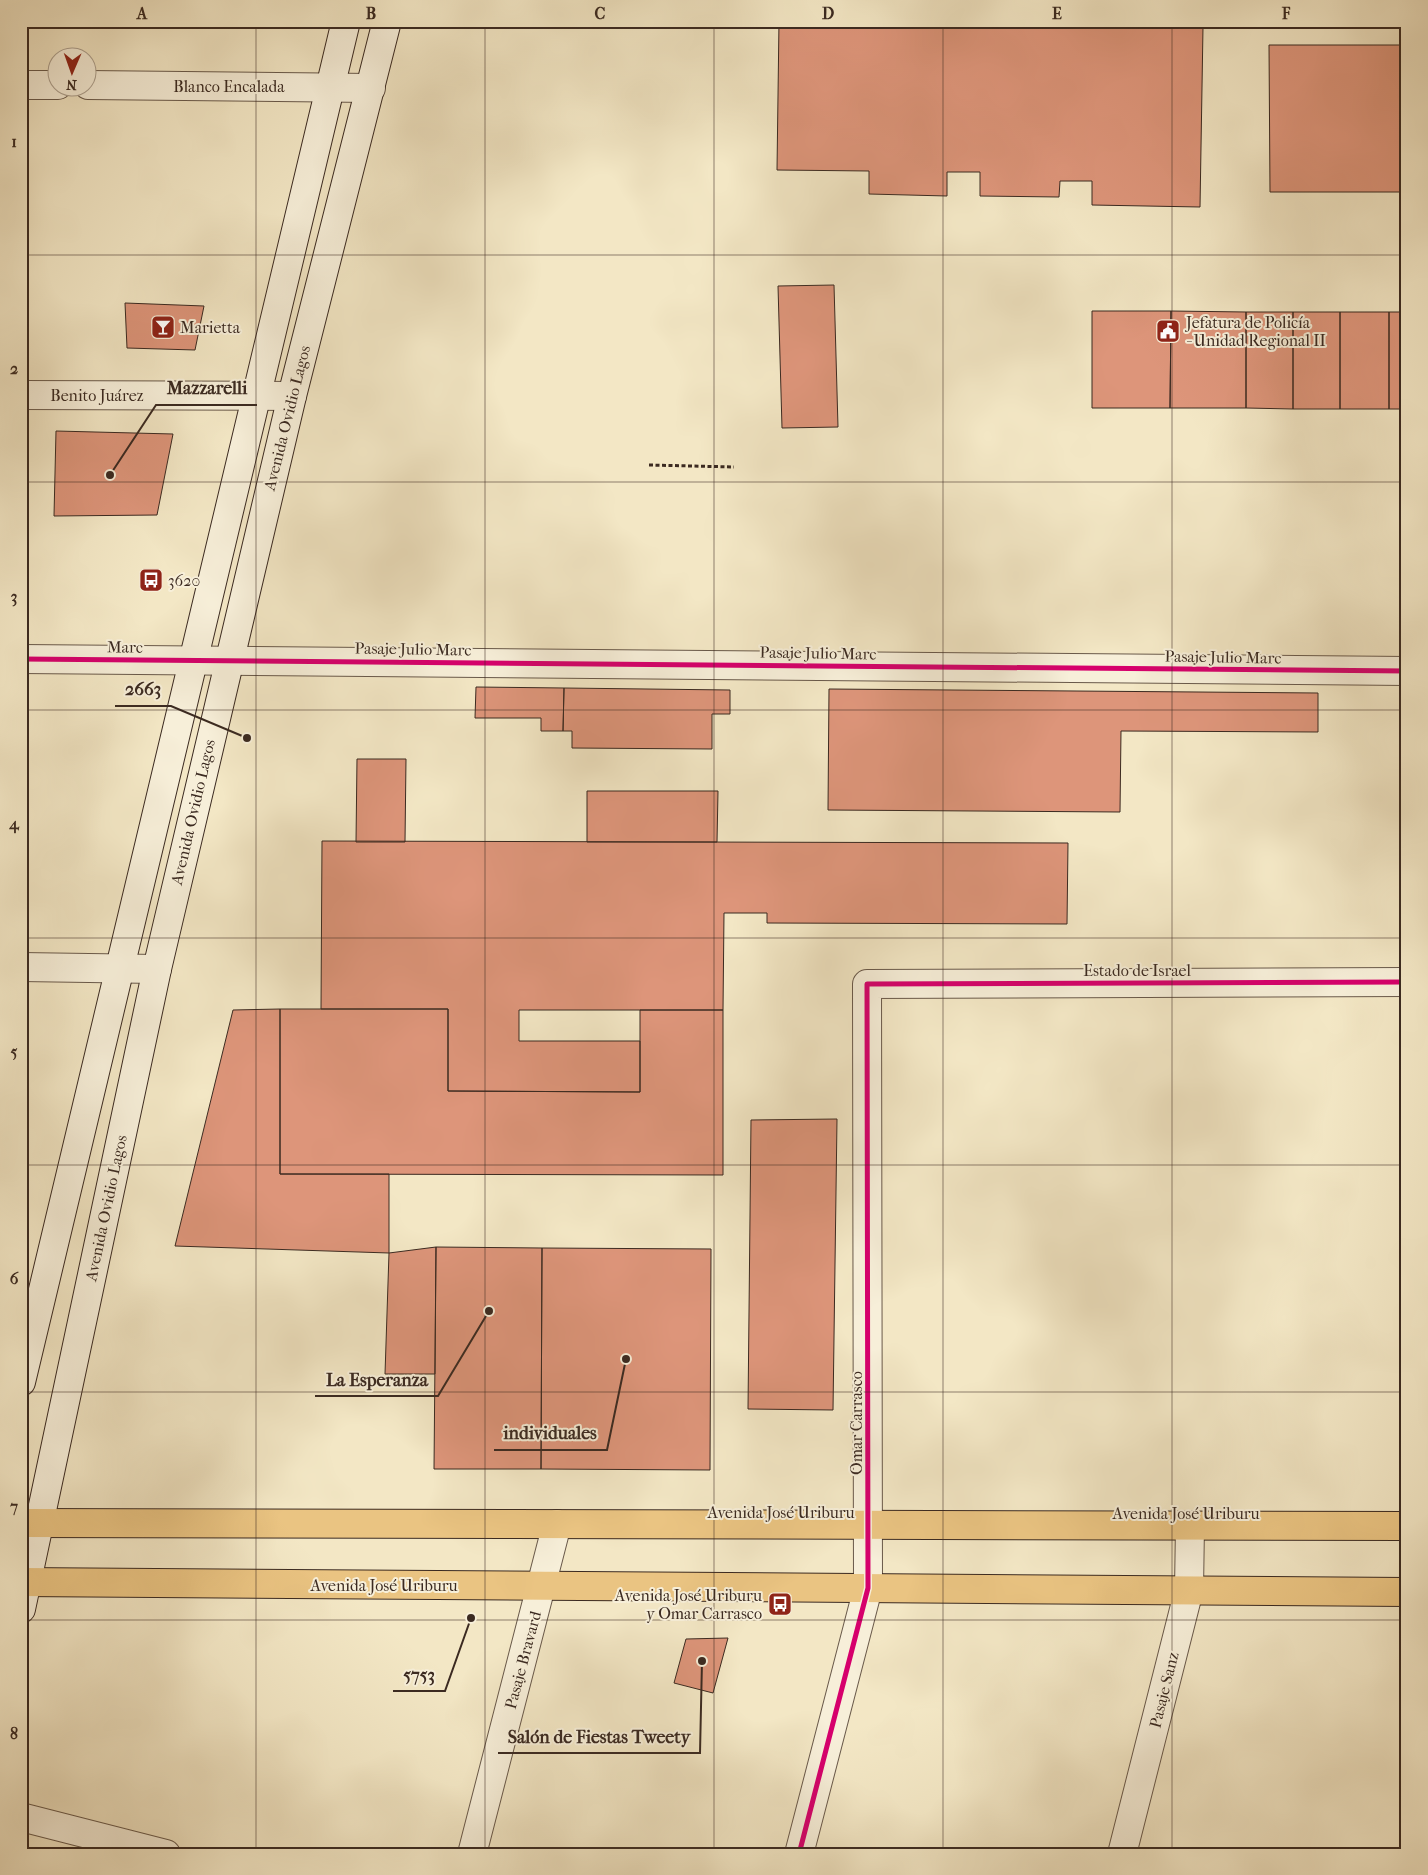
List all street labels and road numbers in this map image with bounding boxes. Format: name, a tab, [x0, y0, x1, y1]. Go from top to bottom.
street label: Blanco Encalada	[173, 77, 285, 96]
street label: Avenida Ovidio Lagos	[260, 343, 314, 493]
street label: Benito Juárez	[50, 386, 144, 405]
street label: Marc	[107, 637, 143, 657]
street label: Pasaje Julio Marc	[354, 638, 472, 660]
street label: Pasaje Julio Marc	[759, 642, 877, 664]
street label: Pasaje Julio Marc	[1164, 646, 1282, 668]
street label: Avenida Ovidio Lagos	[167, 737, 219, 888]
street label: Estado de Israel	[1083, 961, 1191, 980]
street label: Avenida Ovidio Lagos	[81, 1133, 131, 1284]
street label: Omar Carrasco	[847, 1371, 866, 1475]
street label: Avenida José Uriburu	[706, 1503, 855, 1522]
street label: Avenida José Uriburu	[1111, 1504, 1260, 1523]
street label: Avenida José Uriburu	[309, 1576, 458, 1595]
street label: Pasaje Bravard	[501, 1609, 545, 1711]
street label: Pasaje Sanz	[1145, 1650, 1183, 1730]

